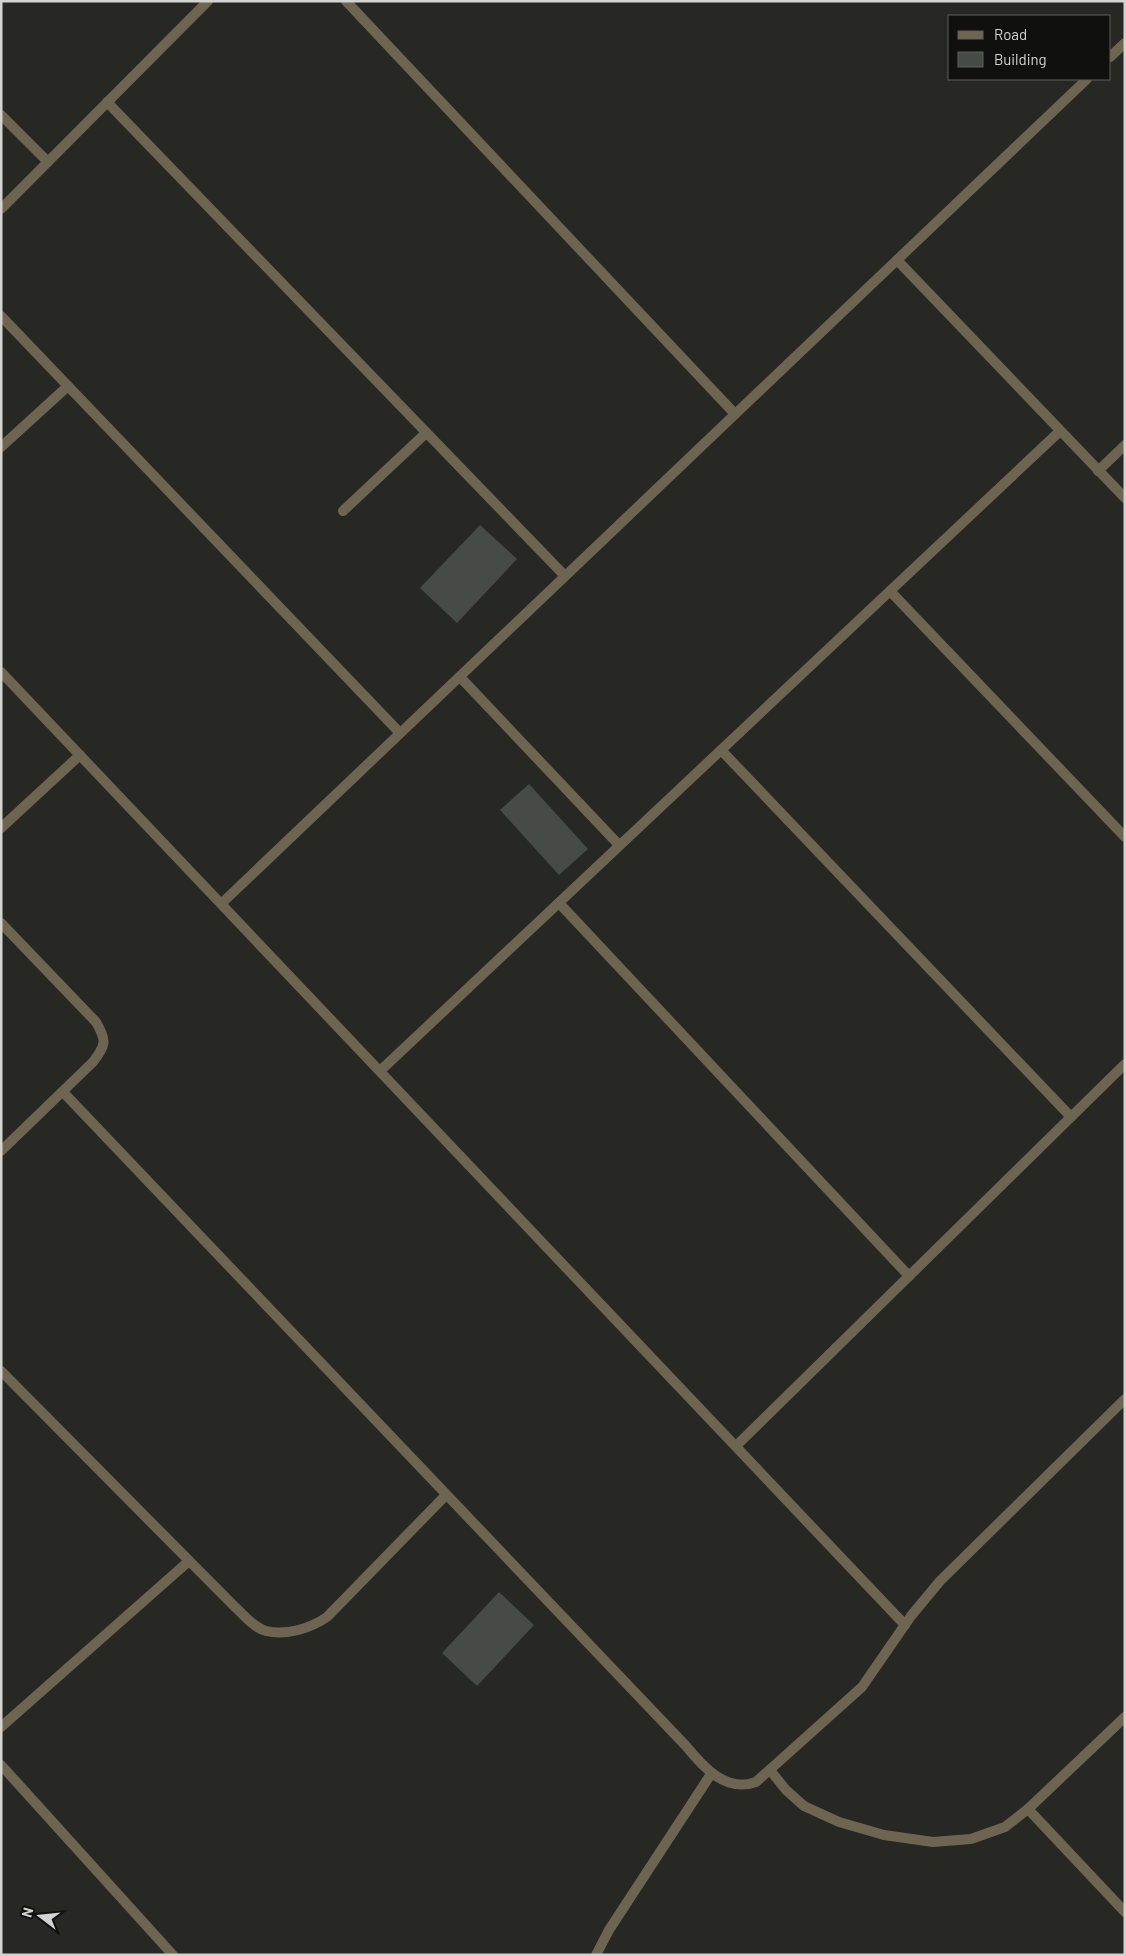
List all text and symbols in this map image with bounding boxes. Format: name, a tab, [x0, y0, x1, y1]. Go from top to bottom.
legend	[948, 15, 1111, 80]
text: Road	[994, 25, 1027, 43]
text: Building	[994, 50, 1047, 68]
north arrow	[15, 1891, 65, 1941]
text: N	[18, 1905, 36, 1919]

